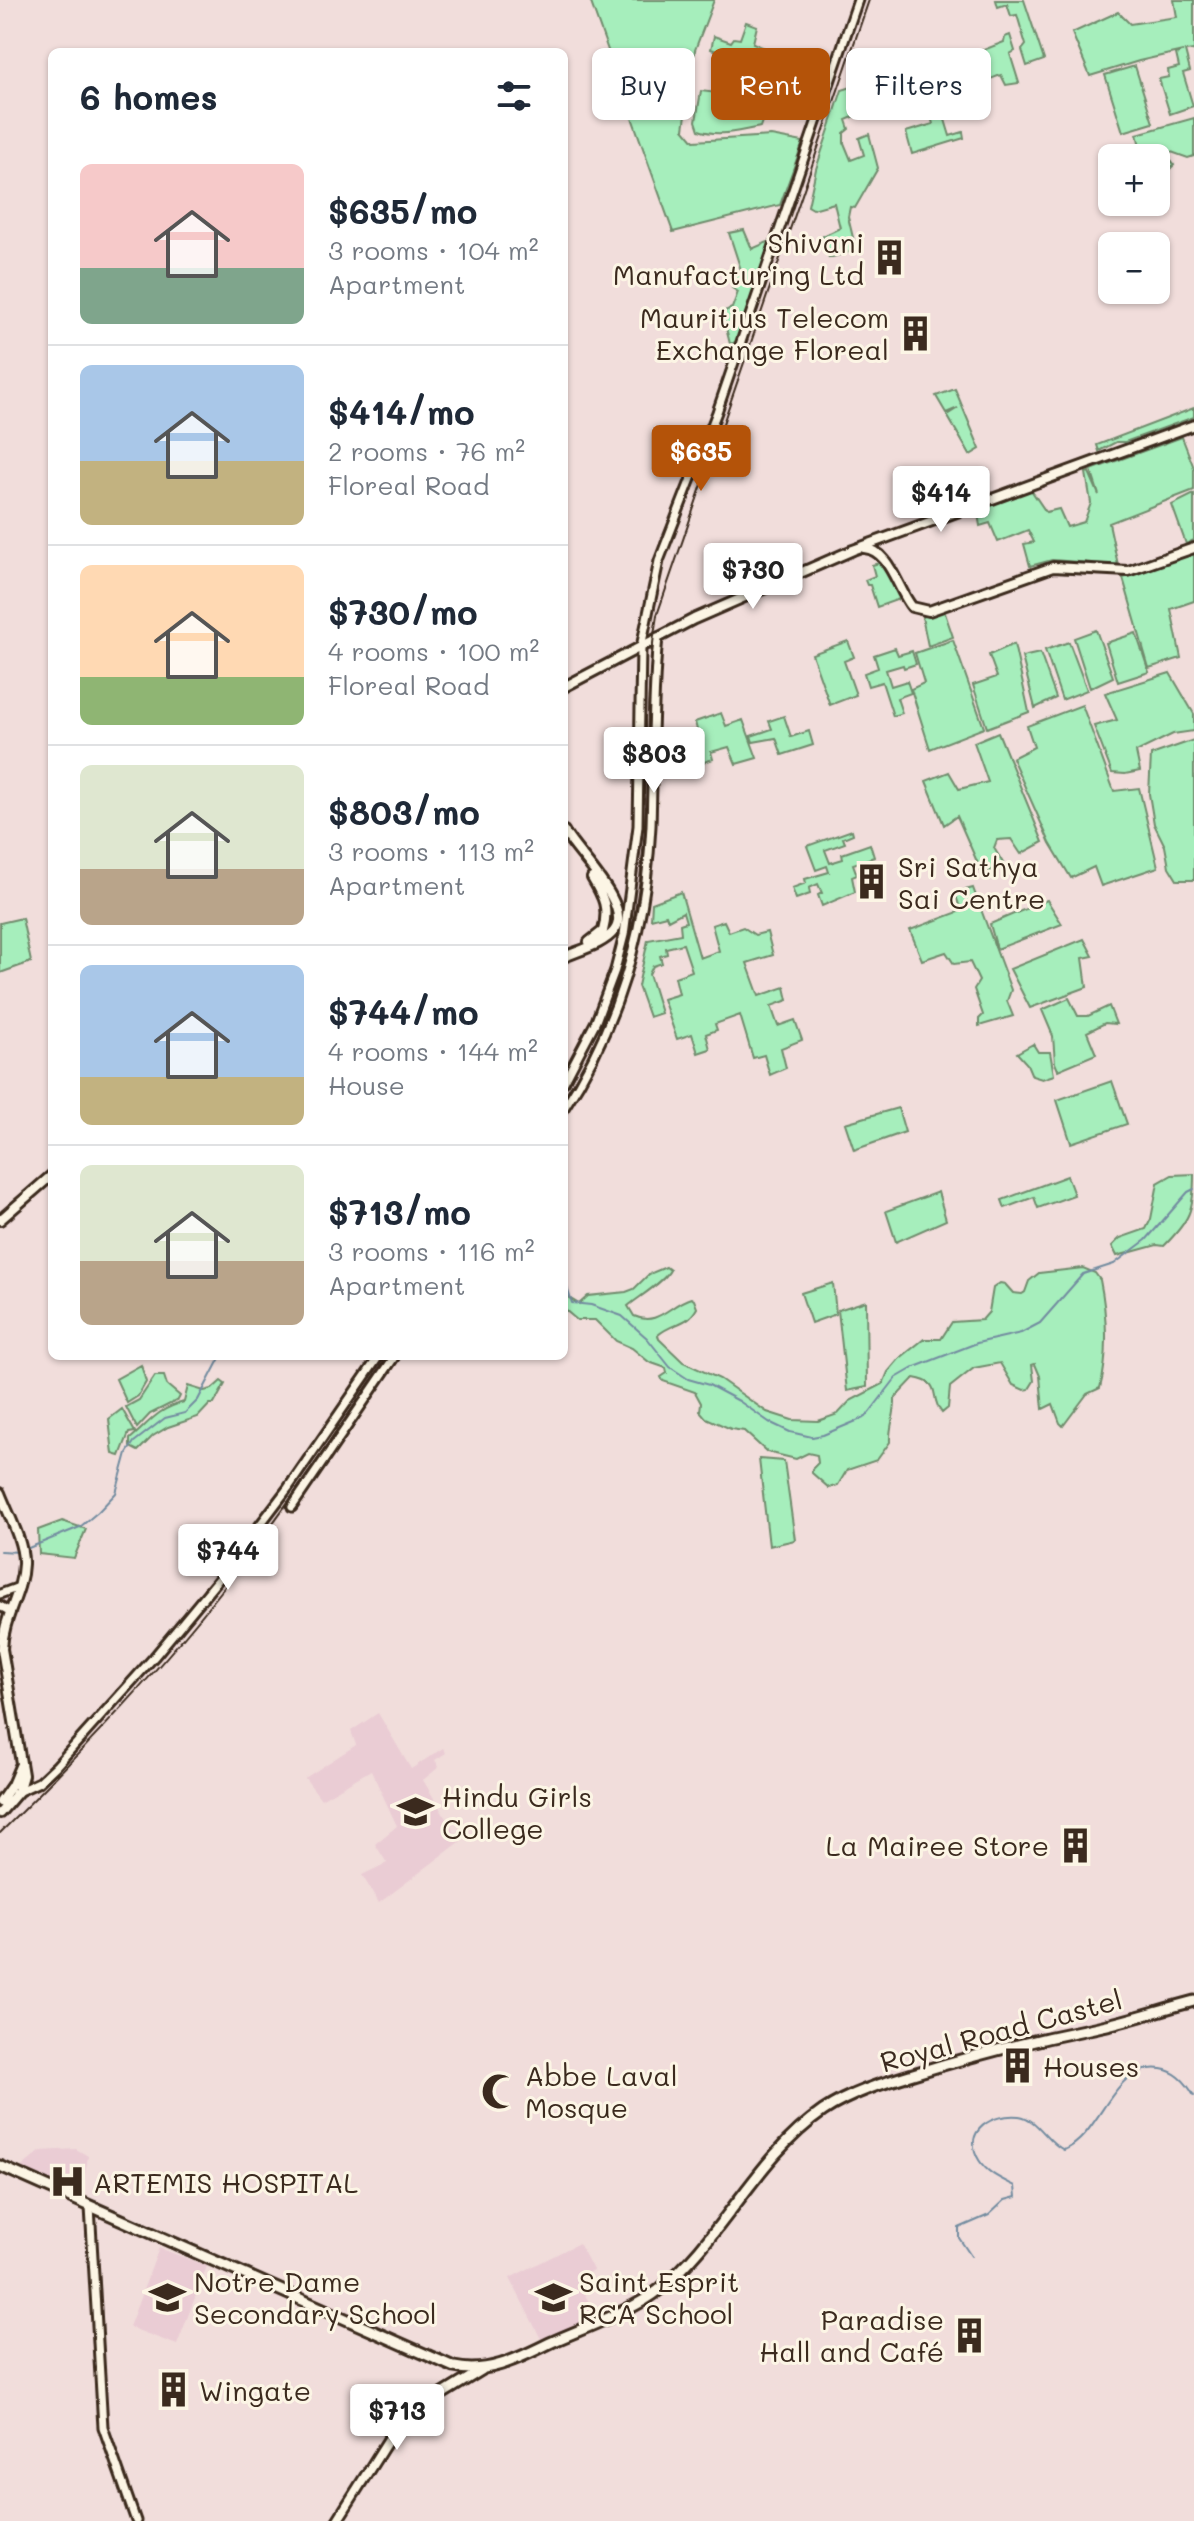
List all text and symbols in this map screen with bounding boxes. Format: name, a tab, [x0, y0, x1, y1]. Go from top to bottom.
chip: Buy	[592, 48, 695, 120]
chip: Rent	[711, 48, 830, 120]
chip: Filters	[846, 48, 991, 120]
text: 6 homes	[80, 74, 218, 119]
icon: filters	[492, 74, 536, 118]
map controls	[1098, 144, 1170, 304]
button: +	[1098, 144, 1170, 216]
text: $635/mo	[328, 188, 477, 233]
icon: home	[144, 196, 240, 292]
place label: Shivani Manufacturing Ltd	[613, 224, 864, 292]
button: −	[1098, 232, 1170, 304]
text: 3 rooms · 104 m²	[328, 233, 539, 267]
building icon: Shivani Manufacturing Ltd	[871, 239, 909, 277]
text: Apartment	[328, 267, 465, 301]
place label: Mauritius Telecom Exchange Floreal	[640, 299, 889, 367]
building icon: Mauritius Telecom Exchange Floreal	[896, 314, 934, 352]
text: $414/mo	[328, 389, 475, 434]
icon: home	[144, 397, 240, 493]
pin: $635	[654, 425, 748, 493]
text: 2 rooms · 76 m²	[328, 434, 525, 468]
text: $635	[670, 434, 732, 468]
pin: $414	[894, 466, 988, 534]
text: Floreal Road	[328, 468, 489, 502]
text: $414	[911, 475, 971, 509]
pin: $730	[706, 543, 800, 611]
text: $730	[722, 552, 784, 586]
text: $730/mo	[328, 589, 478, 634]
icon: home	[144, 597, 240, 693]
text: 4 rooms · 100 m²	[328, 634, 539, 668]
text: Floreal Road	[328, 668, 489, 702]
pin: $803	[607, 727, 701, 795]
text: $803	[622, 736, 686, 770]
text: $803/mo	[328, 789, 480, 834]
icon: home	[144, 797, 240, 893]
text: 3 rooms · 113 m²	[328, 834, 534, 868]
place label: Sri Sathya Sai Centre	[898, 848, 1045, 916]
building icon: Sri Sathya Sai Centre	[853, 863, 891, 901]
text: Apartment	[328, 868, 465, 902]
text: $744/mo	[328, 989, 479, 1034]
icon: home	[144, 997, 240, 1093]
text: 4 rooms · 144 m²	[328, 1034, 538, 1068]
text: House	[328, 1068, 405, 1102]
text: $713/mo	[328, 1189, 471, 1234]
icon: home	[144, 1197, 240, 1293]
text: 3 rooms · 116 m²	[328, 1234, 535, 1268]
text: Apartment	[328, 1268, 465, 1302]
pin: $744	[181, 1524, 275, 1592]
text: $744	[196, 1533, 260, 1567]
place label: Hindu Girls College	[442, 1778, 592, 1846]
school or university icon: Hindu Girls College	[397, 1793, 435, 1831]
building icon: La Mairee Store	[1056, 1826, 1094, 1864]
place label: La Mairee Store	[826, 1827, 1049, 1863]
street label: Royal Road Castel	[876, 1980, 1126, 2080]
building icon: Houses	[998, 2047, 1036, 2085]
place label: Houses	[1043, 2048, 1139, 2084]
place label: Abbe Laval Mosque	[525, 2057, 678, 2125]
mosque icon: Abbe Laval Mosque	[480, 2072, 518, 2110]
hospital icon: ARTEMIS HOSPITAL	[48, 2163, 86, 2201]
place label: ARTEMIS HOSPITAL	[93, 2164, 359, 2200]
place label: Notre Dame Secondary School	[194, 2263, 437, 2331]
place label: Saint Esprit RCA School	[579, 2263, 739, 2331]
school or university icon: Notre Dame Secondary School	[149, 2278, 187, 2316]
school or university icon: Saint Esprit RCA School	[534, 2278, 572, 2316]
place label: Paradise Hall and Café	[759, 2301, 944, 2369]
building icon: Paradise Hall and Café	[951, 2316, 989, 2354]
building icon: Wingate	[154, 2371, 192, 2409]
place label: Wingate	[199, 2372, 311, 2408]
pin: $713	[350, 2384, 444, 2452]
text: $713	[368, 2393, 426, 2427]

